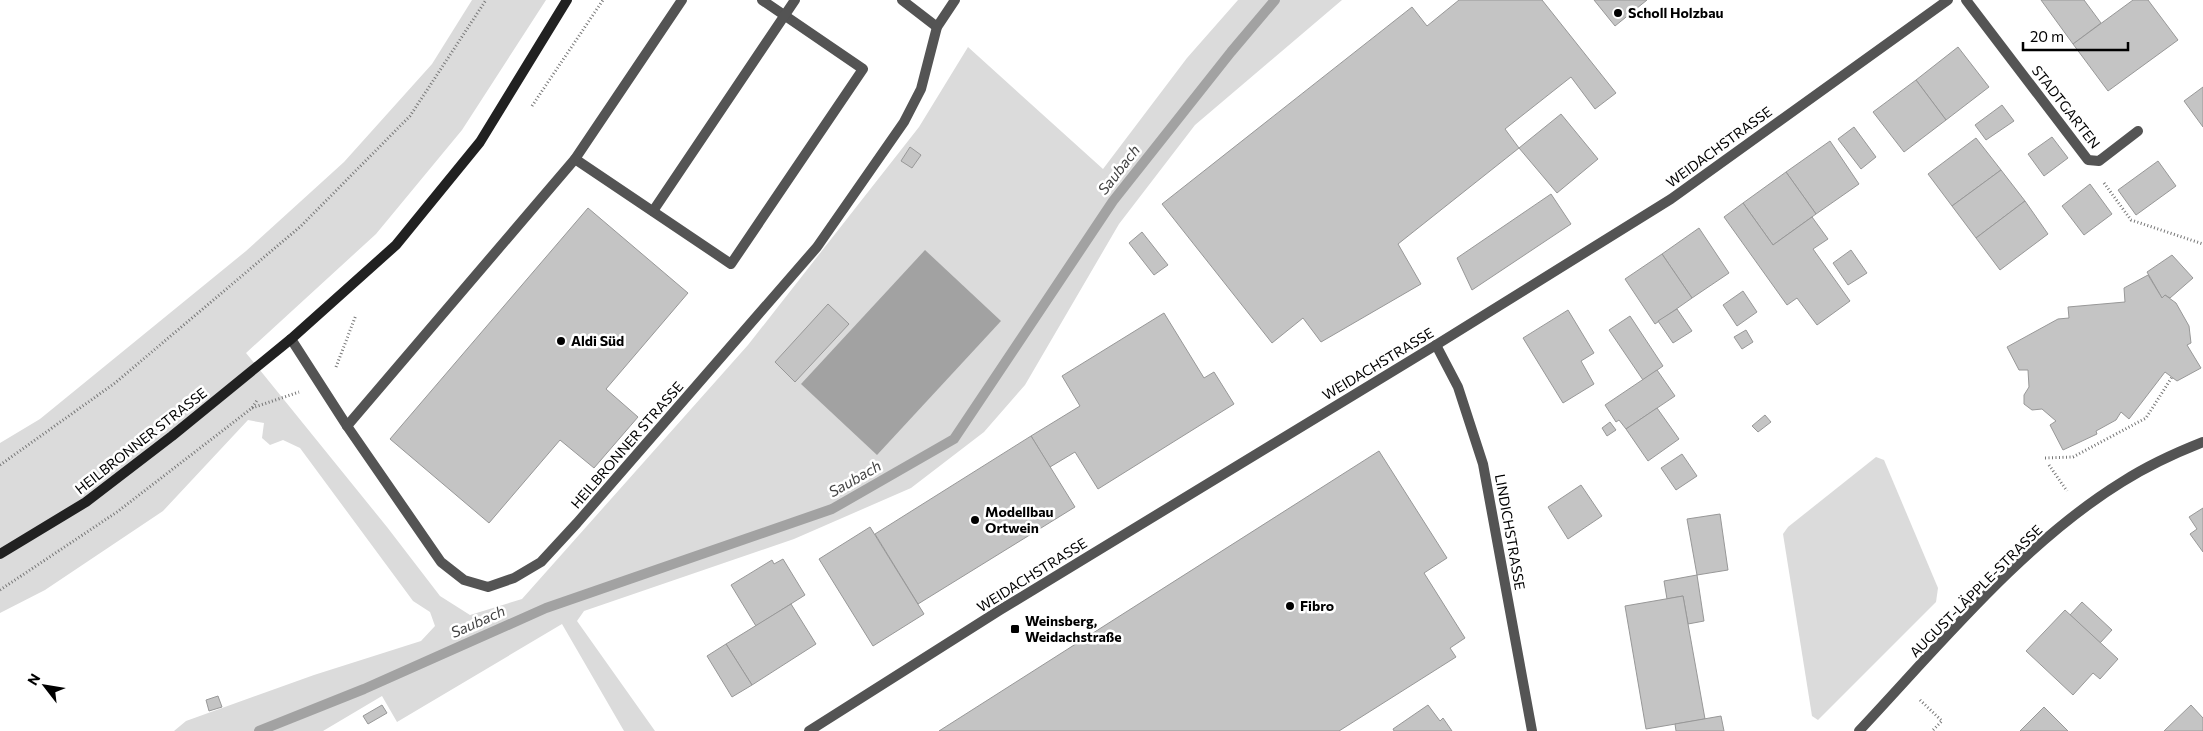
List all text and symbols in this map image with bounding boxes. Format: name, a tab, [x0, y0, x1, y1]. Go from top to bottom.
place label: Scholl Holzbau	[1628, 4, 1724, 21]
marker: Scholl Holzbau	[1612, 7, 1624, 19]
scale bar	[2023, 20, 2128, 52]
text: 20 m	[2030, 27, 2064, 45]
street label: STADTGARTEN	[2029, 62, 2104, 152]
street label: WEIDACHSTRASSE	[1663, 103, 1775, 191]
water label: Saubach	[1093, 141, 1143, 198]
street label: WEIDACHSTRASSE	[1319, 324, 1436, 403]
place label: Aldi Süd	[571, 332, 624, 349]
marker: Aldi Süd	[555, 335, 567, 347]
street label: HEILBRONNER STRASSE	[567, 378, 686, 512]
street label: HEILBRONNER STRASSE	[71, 384, 210, 497]
water label: Saubach	[825, 456, 884, 500]
street label: LINDICHSTRASSE	[1492, 473, 1529, 591]
place label: Modellbau Ortwein	[985, 503, 1054, 536]
marker: Modellbau Ortwein	[969, 514, 981, 526]
street label: AUGUST-LÄPPLE-STRASSE	[1906, 521, 2045, 660]
street label: WEIDACHSTRASSE	[974, 534, 1090, 615]
place label: Fibro	[1300, 597, 1334, 614]
marker: Fibro	[1284, 600, 1296, 612]
water label: Saubach	[448, 601, 508, 641]
place label: Weinsberg, Weidachstraße	[1025, 612, 1122, 645]
marker: Weinsberg, Weidachstraße	[1009, 623, 1021, 635]
north arrow	[20, 661, 70, 711]
text: N	[23, 670, 43, 688]

